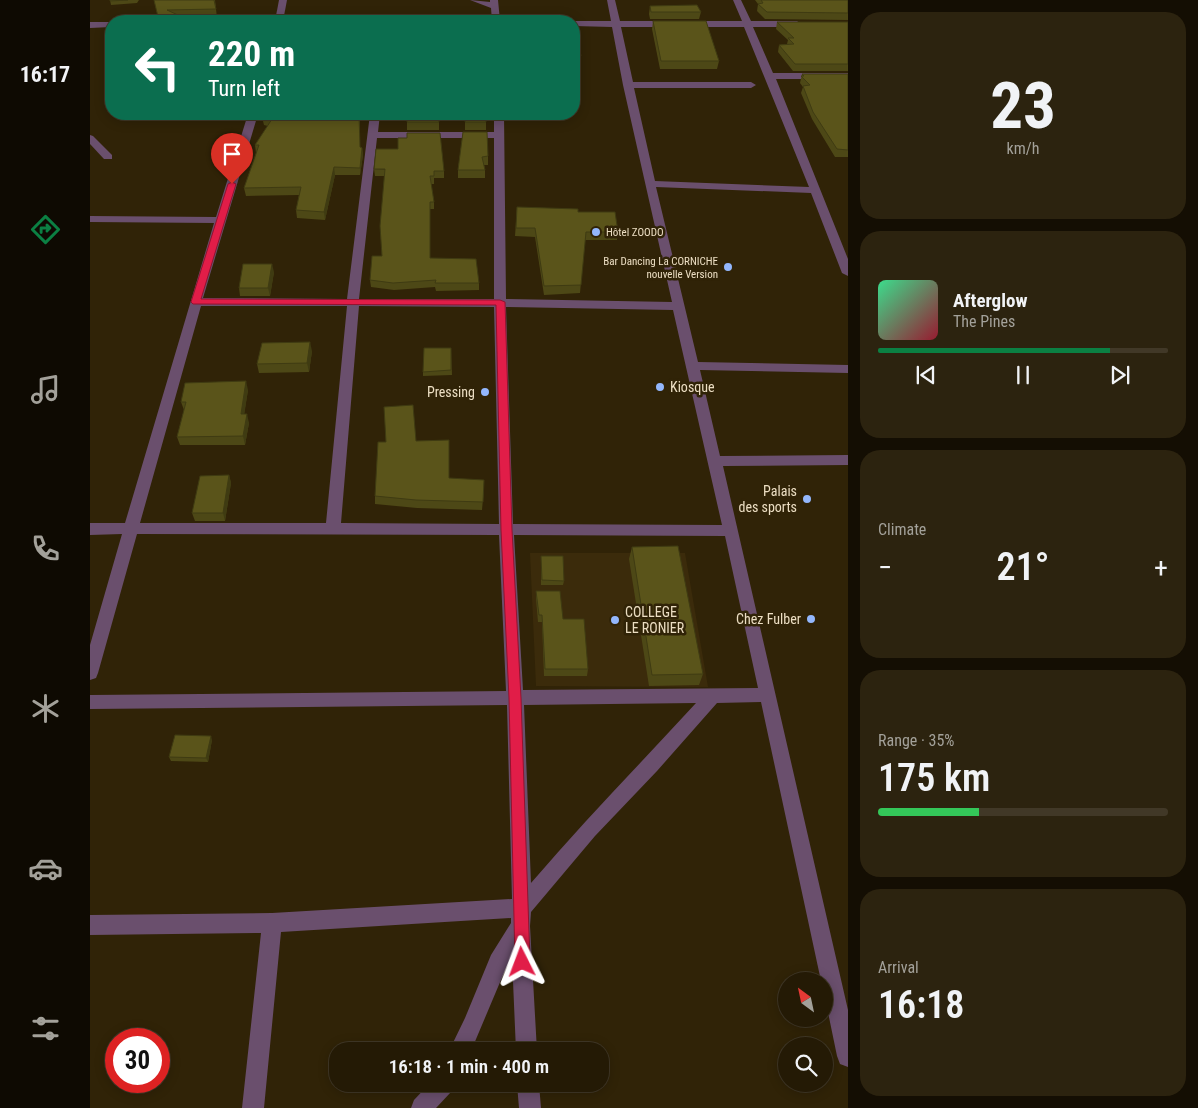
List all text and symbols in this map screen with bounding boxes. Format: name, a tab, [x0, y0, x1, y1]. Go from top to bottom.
text: 220 m	[208, 34, 295, 75]
icon: left	[125, 35, 190, 100]
text: 16:17	[20, 62, 70, 87]
text: 23	[990, 68, 1056, 144]
text: Turn left	[208, 76, 280, 101]
pin	[211, 133, 253, 184]
text: km/h	[1007, 139, 1039, 158]
icon: arrive	[218, 140, 246, 168]
icon: directions	[28, 212, 63, 247]
marker: Hôtel ZOODO	[590, 226, 602, 238]
place label: Hôtel ZOODO	[606, 226, 664, 239]
place label: Bar Dancing La CORNICHE nouvelle Version	[603, 255, 719, 281]
marker: Bar Dancing La CORNICHE nouvelle Version	[722, 261, 734, 273]
text: Afterglow	[953, 289, 1027, 312]
text: The Pines	[953, 312, 1015, 331]
icon: previous	[912, 361, 940, 389]
icon: pause	[1009, 361, 1037, 389]
icon: next	[1106, 361, 1134, 389]
icon: music	[28, 372, 63, 407]
place label: Kiosque	[670, 379, 715, 395]
marker: Kiosque	[654, 381, 666, 393]
place label: Pressing	[427, 384, 475, 400]
marker: Pressing	[479, 386, 491, 398]
place label: Palais des sports	[738, 483, 797, 515]
marker: Palais des sports	[801, 493, 813, 505]
text: Climate	[878, 520, 926, 539]
icon: phone	[28, 531, 63, 566]
text: 21°	[997, 545, 1049, 589]
text: −	[878, 551, 892, 584]
text: +	[1154, 551, 1168, 584]
place label: COLLEGE LE RONIER	[625, 604, 685, 636]
place label: Chez Fulber	[736, 611, 801, 627]
marker: Chez Fulber	[805, 613, 817, 625]
marker: COLLEGE LE RONIER	[609, 614, 621, 626]
icon: climate	[28, 691, 63, 726]
text: Range · 35%	[878, 731, 954, 750]
text: 175 km	[878, 756, 990, 800]
icon: car	[28, 851, 63, 886]
position arrow	[495, 935, 547, 987]
text: Arrival	[878, 958, 919, 977]
north arrow	[778, 972, 832, 1028]
map controls	[778, 972, 833, 1092]
text: 16:18	[878, 983, 964, 1027]
icon: filters	[28, 1011, 63, 1046]
speed limit sign: 30	[105, 1028, 170, 1093]
button: search	[778, 1037, 833, 1092]
text: 16:18 · 1 min · 400 m	[389, 1055, 549, 1078]

